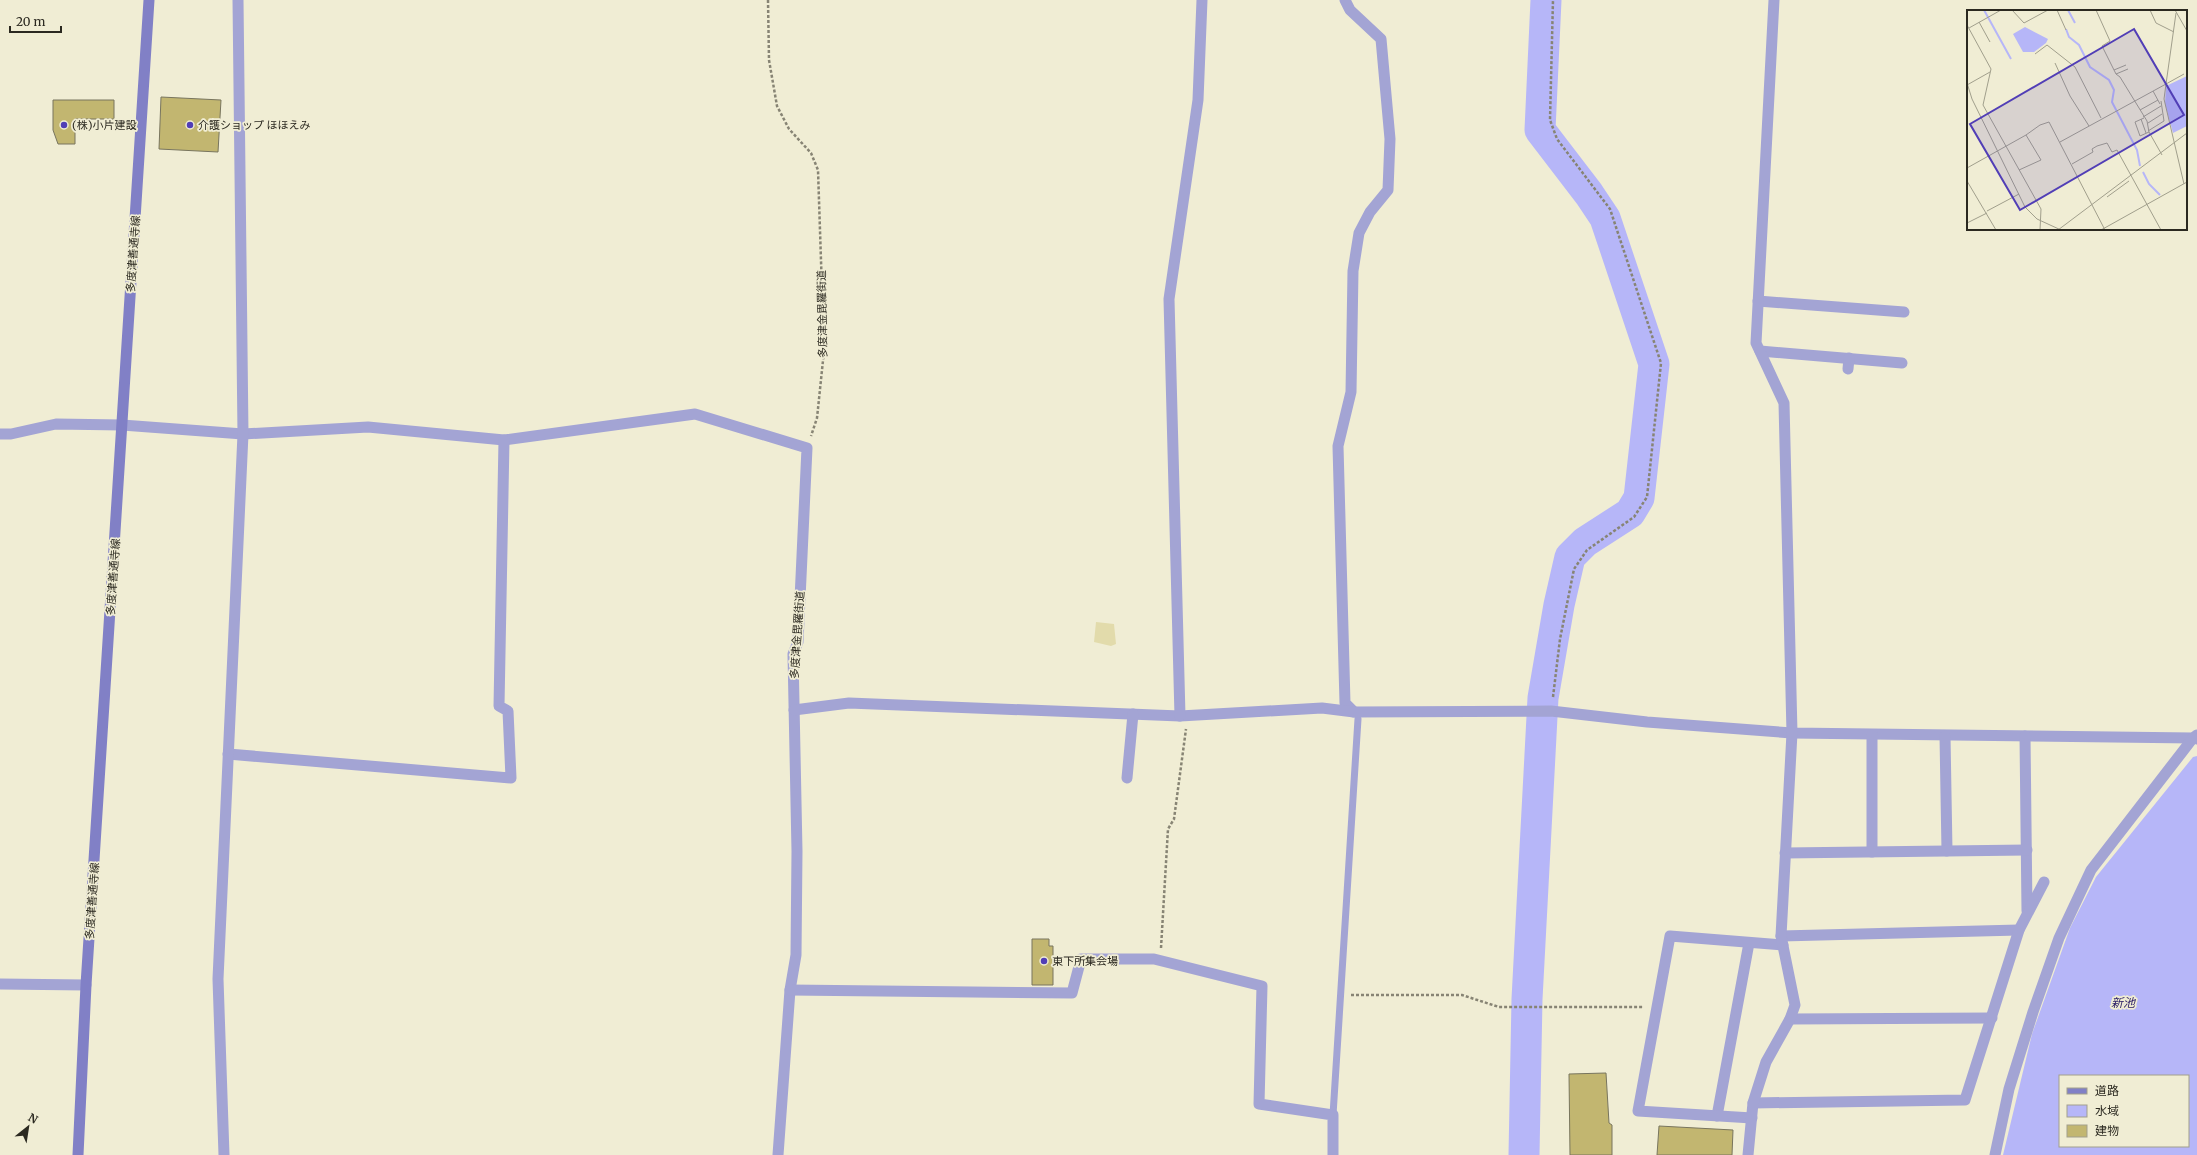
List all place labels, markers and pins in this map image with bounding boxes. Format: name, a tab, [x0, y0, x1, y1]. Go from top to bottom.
place label: (株)小片建設	[72, 118, 136, 132]
place label: 介護ショップ ほほえみ	[198, 118, 311, 132]
marker: (株)小片建設	[59, 120, 69, 130]
marker: 介護ショップ ほほえみ	[185, 120, 195, 130]
place label: 東下所集会場	[1052, 954, 1118, 968]
marker: 東下所集会場	[1039, 956, 1049, 966]

